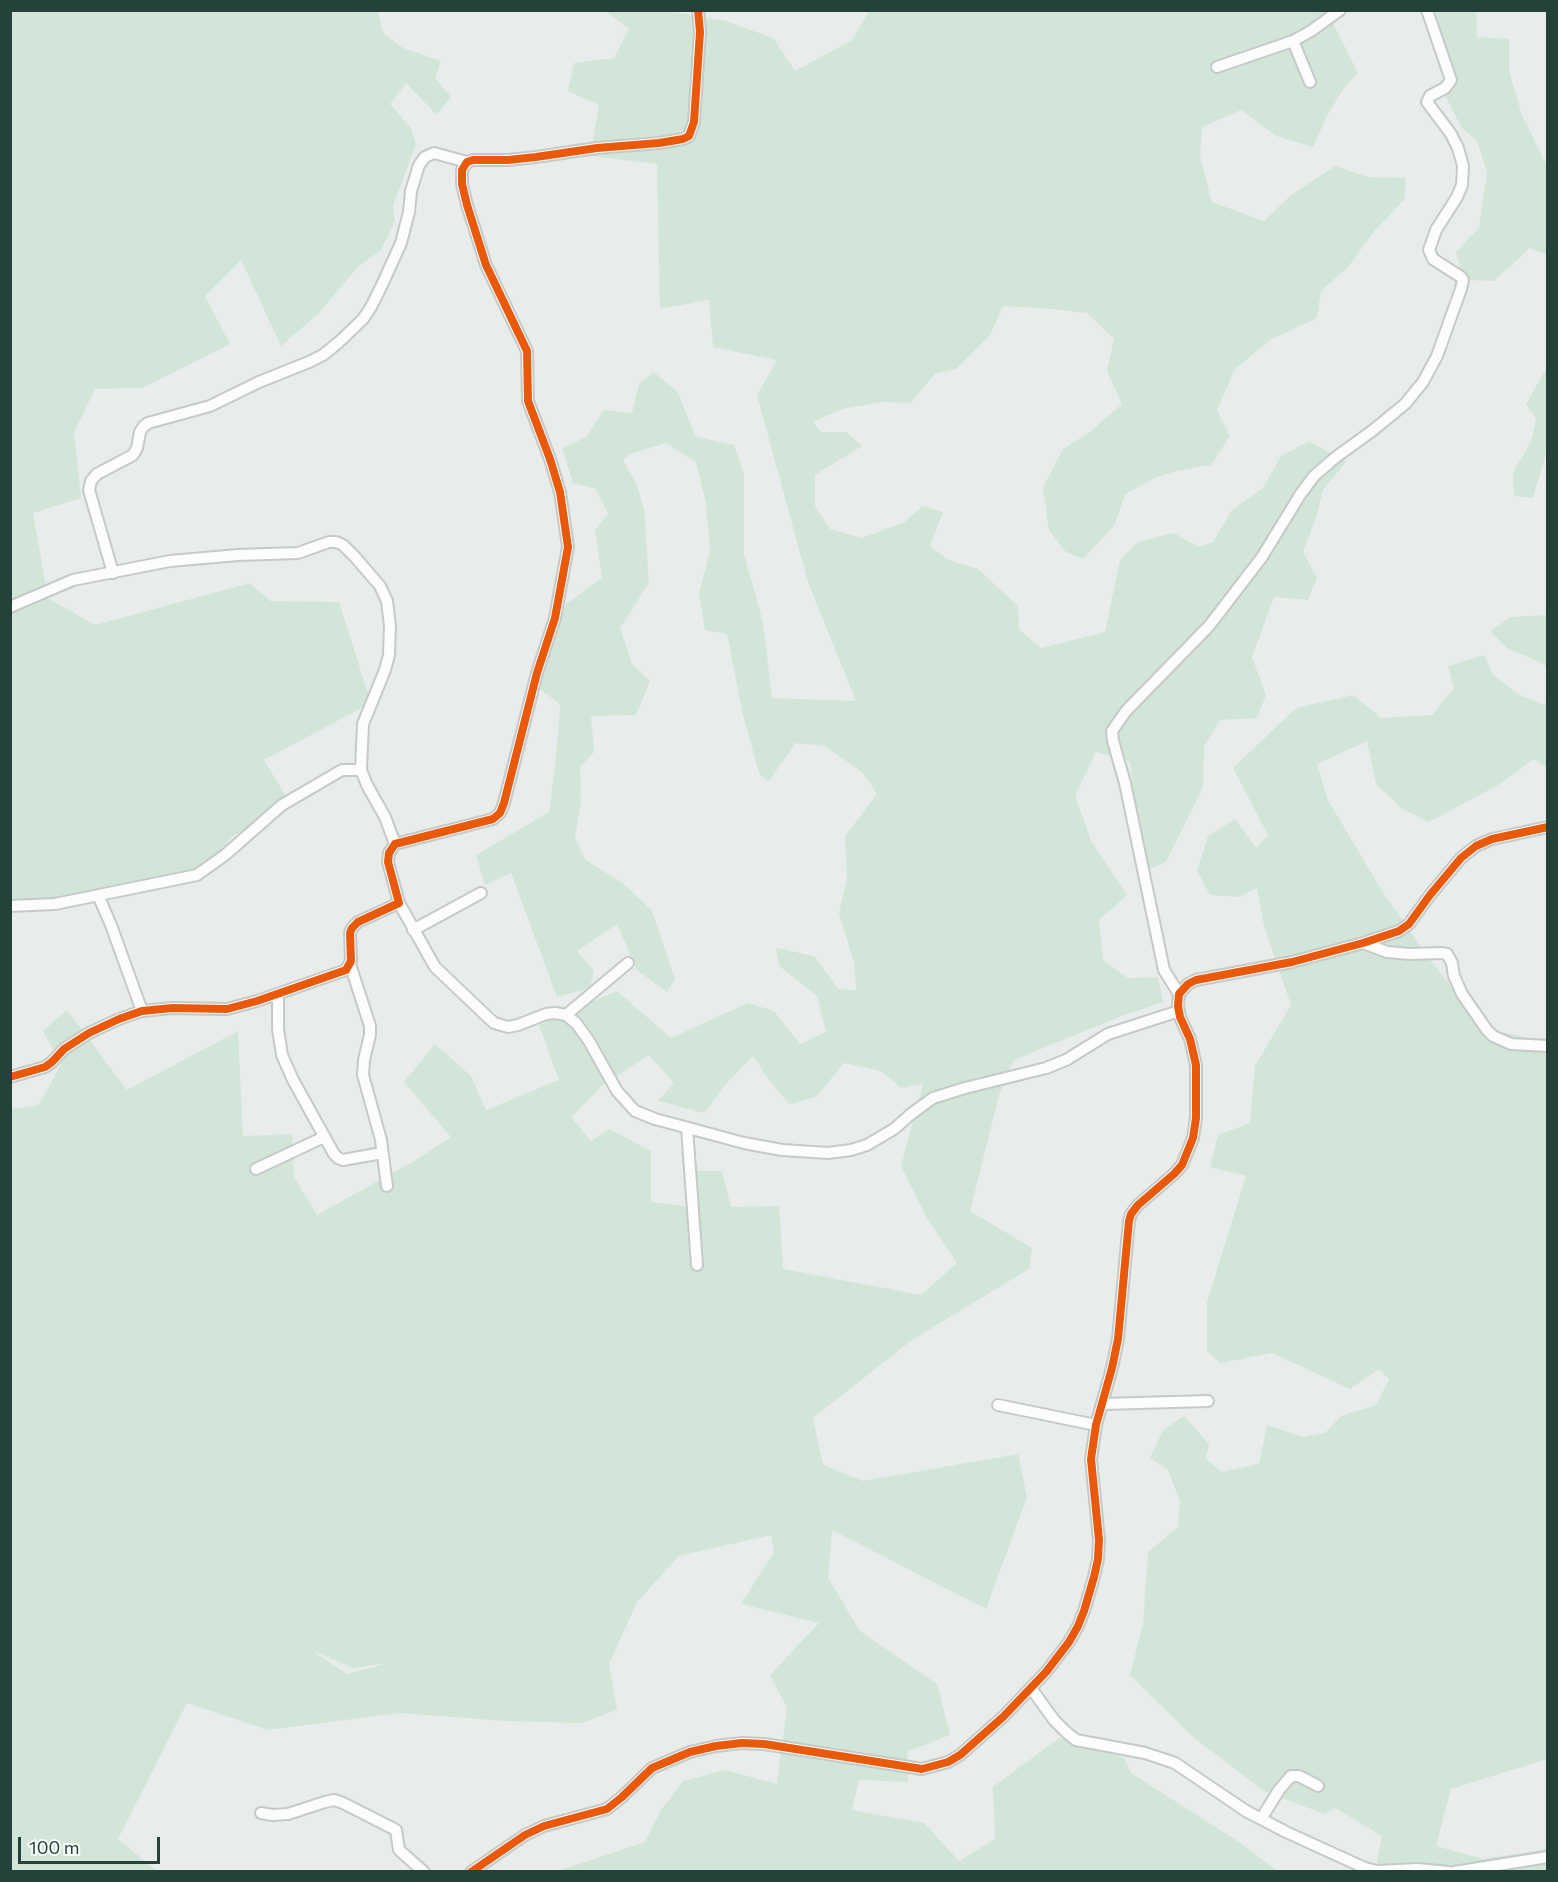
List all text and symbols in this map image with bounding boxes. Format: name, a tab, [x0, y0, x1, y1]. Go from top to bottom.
scale bar	[21, 1825, 164, 1863]
text: 100 m	[29, 1836, 79, 1858]

